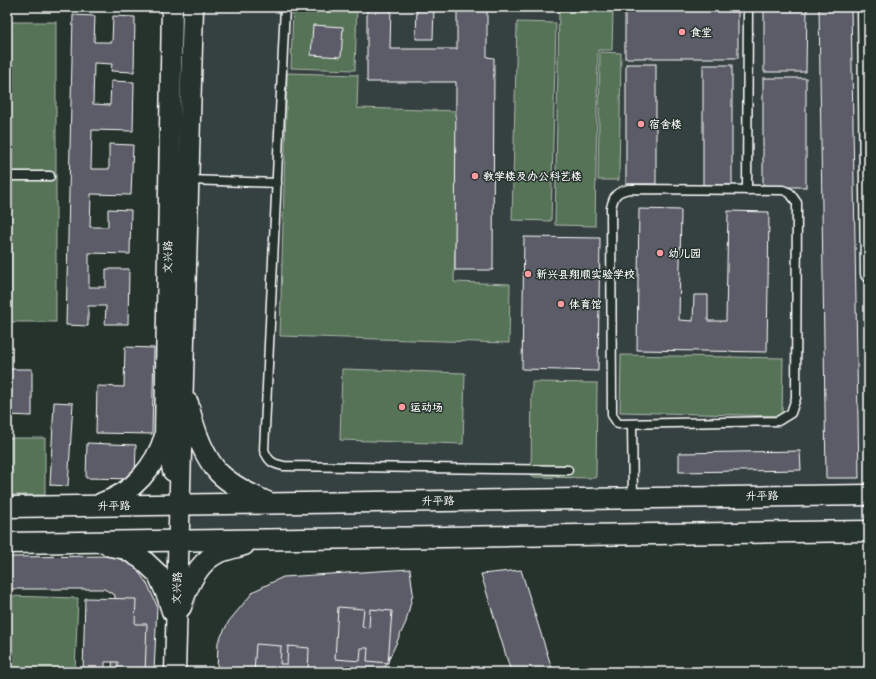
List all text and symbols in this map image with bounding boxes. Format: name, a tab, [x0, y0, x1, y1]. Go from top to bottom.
place label: 食堂	[690, 25, 712, 40]
marker: 食堂	[677, 27, 687, 37]
place label: 宿舍楼	[649, 117, 682, 132]
marker: 宿舍楼	[636, 119, 646, 129]
place label: 教学楼及办公科艺楼	[483, 169, 582, 184]
marker: 教学楼及办公科艺楼	[470, 171, 480, 181]
street label: 文兴路	[160, 240, 176, 274]
place label: 幼儿园	[668, 246, 701, 261]
marker: 幼儿园	[655, 248, 665, 258]
place label: 新兴县翔顺实验学校	[536, 267, 635, 282]
marker: 新兴县翔顺实验学校	[523, 269, 533, 279]
place label: 体育馆	[569, 297, 602, 312]
marker: 体育馆	[556, 299, 566, 309]
place label: 运动场	[410, 400, 443, 415]
marker: 运动场	[397, 402, 407, 412]
street label: 升平路	[745, 488, 779, 504]
street label: 升平路	[421, 493, 455, 509]
street label: 升平路	[97, 498, 131, 514]
street label: 文兴路	[169, 571, 185, 605]

